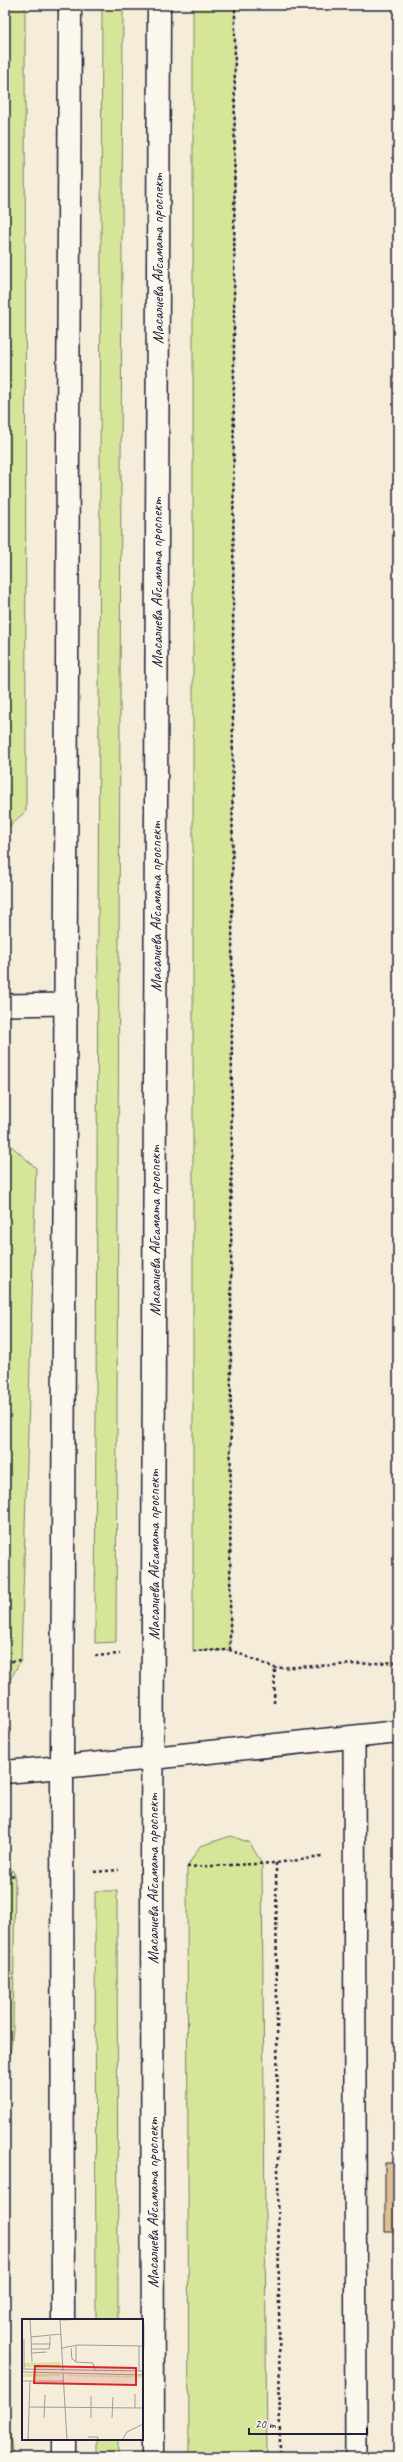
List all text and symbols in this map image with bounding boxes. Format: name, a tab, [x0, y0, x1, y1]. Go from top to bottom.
street label: Масалиева Абсамата проспект	[148, 172, 168, 344]
street label: Масалиева Абсамата проспект	[147, 496, 167, 668]
street label: Масалиева Абсамата проспект	[146, 820, 166, 992]
street label: Масалиева Абсамата проспект	[145, 1144, 165, 1316]
street label: Масалиева Абсамата проспект	[144, 1468, 164, 1640]
street label: Масалиева Абсамата проспект	[143, 1792, 163, 1964]
street label: Масалиева Абсамата проспект	[143, 2116, 163, 2288]
inset map	[22, 2319, 143, 2440]
scale bar	[249, 2410, 367, 2436]
text: 20 m	[255, 2416, 277, 2432]

